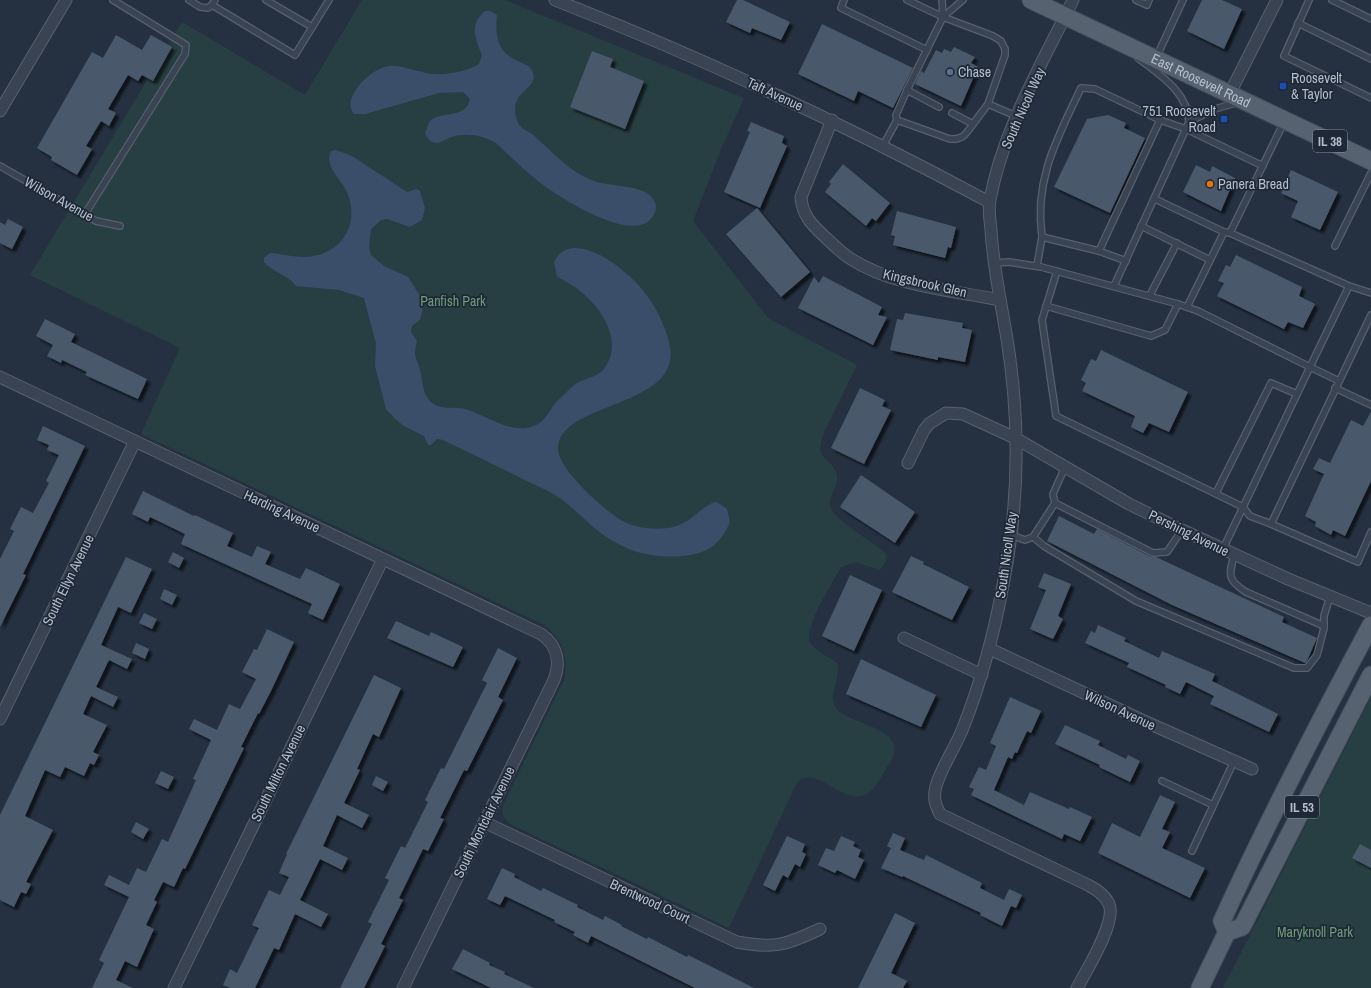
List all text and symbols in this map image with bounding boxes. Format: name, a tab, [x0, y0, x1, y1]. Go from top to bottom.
street label: East Roosevelt Road	[1148, 49, 1254, 112]
place label: Chase	[958, 63, 991, 81]
street label: South Nicoll Way	[997, 64, 1049, 152]
marker: Chase	[945, 67, 955, 77]
place label: Roosevelt & Taylor	[1291, 69, 1342, 103]
street label: Taft Avenue	[744, 73, 806, 115]
marker: Roosevelt & Taylor	[1278, 81, 1288, 91]
place label: 751 Roosevelt Road	[1143, 102, 1216, 136]
marker: 751 Roosevelt Road	[1219, 114, 1229, 124]
road number: IL 38	[1313, 130, 1347, 152]
street label: Wilson Avenue	[21, 173, 97, 225]
place label: Panera Bread	[1218, 175, 1289, 193]
marker: Panera Bread	[1205, 179, 1215, 189]
street label: Kingsbrook Glen	[881, 265, 969, 301]
park label: Panfish Park	[420, 292, 486, 310]
street label: Harding Avenue	[241, 485, 323, 537]
street label: Pershing Avenue	[1146, 506, 1232, 560]
street label: South Nicoll Way	[991, 510, 1021, 600]
street label: South Ellyn Avenue	[38, 531, 98, 629]
street label: Wilson Avenue	[1082, 686, 1158, 734]
street label: South Milton Avenue	[247, 722, 309, 824]
street label: South Montclair Avenue	[449, 763, 519, 881]
road number: IL 53	[1285, 796, 1319, 818]
street label: Brentwood Court	[607, 875, 693, 927]
park label: Maryknoll Park	[1277, 923, 1353, 941]

